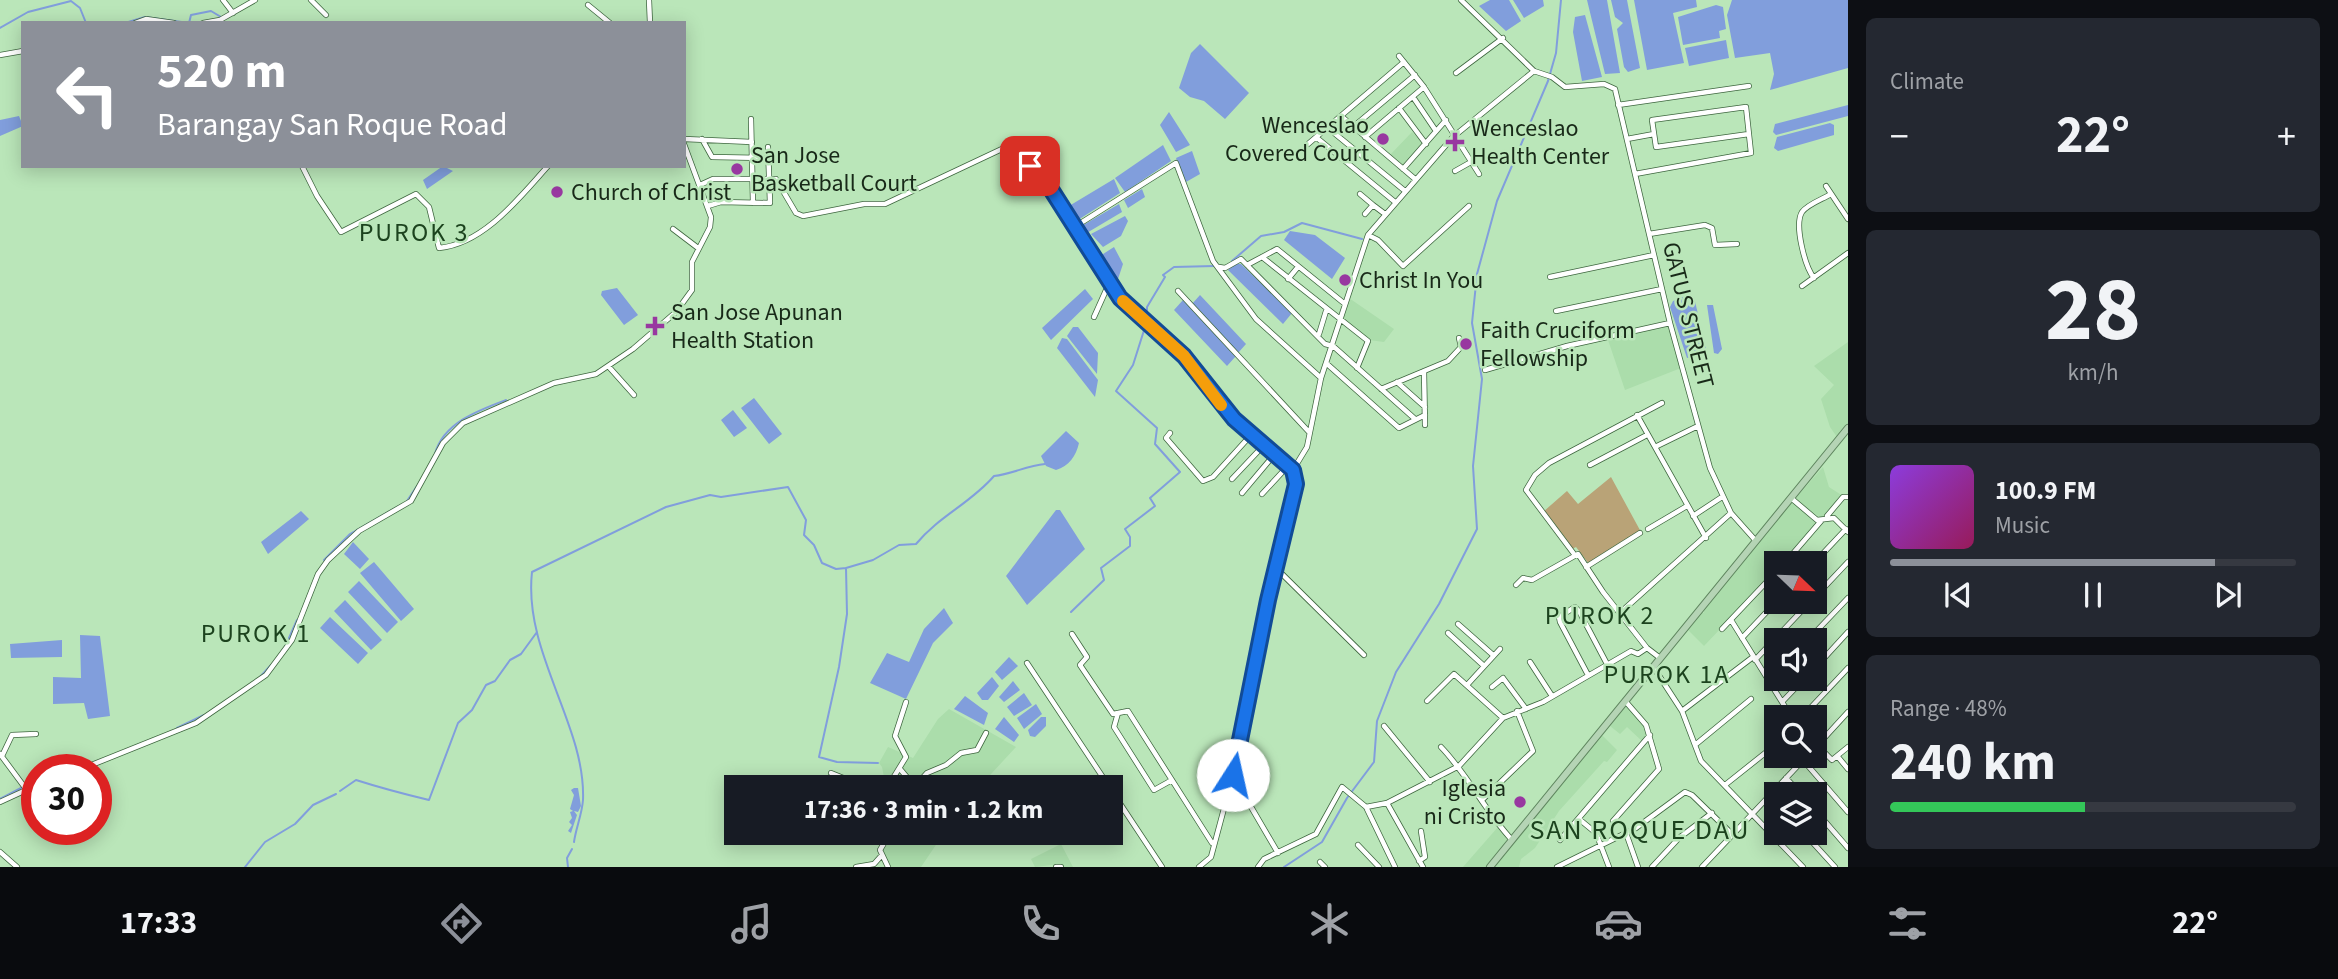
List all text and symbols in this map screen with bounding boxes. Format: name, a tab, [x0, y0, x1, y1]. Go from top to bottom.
text: 520 m	[157, 37, 286, 107]
icon: left	[42, 49, 133, 140]
text: Climate	[1890, 65, 1964, 98]
text: 22°	[2056, 99, 2130, 173]
text: Barangay San Roque Road	[157, 102, 507, 148]
place label: Wenceslao Covered Court	[1225, 108, 1369, 171]
text: −	[1890, 110, 1909, 164]
text: +	[2277, 110, 2296, 164]
place label: Wenceslao Health Center	[1471, 111, 1610, 174]
marker: Wenceslao Covered Court	[1375, 131, 1391, 147]
marker: Wenceslao Health Center	[1445, 132, 1465, 152]
pin	[1000, 136, 1060, 196]
place label: San Jose Basketball Court	[751, 138, 917, 201]
icon: arrive	[1011, 147, 1049, 185]
marker: San Jose Basketball Court	[729, 161, 745, 177]
place label: Church of Christ	[571, 175, 731, 210]
marker: Church of Christ	[549, 184, 565, 200]
district label: PUROK 3	[359, 214, 469, 251]
street label: GATUS STREET	[1653, 238, 1723, 392]
text: 28	[2045, 246, 2141, 375]
place label: Christ In You	[1359, 263, 1483, 298]
marker: Christ In You	[1337, 272, 1353, 288]
place label: San Jose Apunan Health Station	[671, 295, 843, 358]
place label: Faith Cruciform Fellowship	[1480, 313, 1635, 376]
marker: San Jose Apunan Health Station	[645, 316, 665, 336]
marker: Faith Cruciform Fellowship	[1458, 336, 1474, 352]
text: km/h	[2067, 356, 2119, 389]
text: 100.9 FM	[1995, 472, 2096, 509]
text: Music	[1995, 509, 2050, 542]
north arrow	[1764, 551, 1827, 614]
map controls	[1764, 551, 1827, 845]
icon: previous	[1939, 576, 1977, 614]
icon: pause	[2074, 576, 2112, 614]
icon: next	[2209, 576, 2247, 614]
district label: PUROK 2	[1545, 597, 1655, 634]
district label: PUROK 1	[201, 615, 311, 652]
button: sound	[1764, 628, 1827, 691]
district label: PUROK 1A	[1604, 656, 1730, 693]
text: Range · 48%	[1890, 692, 2007, 725]
button: search	[1764, 705, 1827, 768]
text: 240 km	[1890, 726, 2056, 800]
position arrow	[1196, 738, 1270, 812]
speed limit sign: 30	[21, 754, 112, 845]
place label: Iglesia ni Cristo	[1424, 771, 1506, 834]
button: layers	[1764, 782, 1827, 845]
text: 17:36 · 3 min · 1.2 km	[804, 791, 1043, 828]
marker: Iglesia ni Cristo	[1512, 794, 1528, 810]
district label: SAN ROQUE DAU	[1529, 810, 1751, 850]
icon: directions	[437, 899, 486, 948]
icon: music	[727, 899, 776, 948]
icon: phone	[1016, 899, 1065, 948]
icon: climate	[1305, 899, 1354, 948]
icon: car	[1594, 899, 1643, 948]
icon: filters	[1883, 899, 1932, 948]
text: 17:33	[120, 900, 197, 946]
text: 22°	[2172, 900, 2218, 946]

